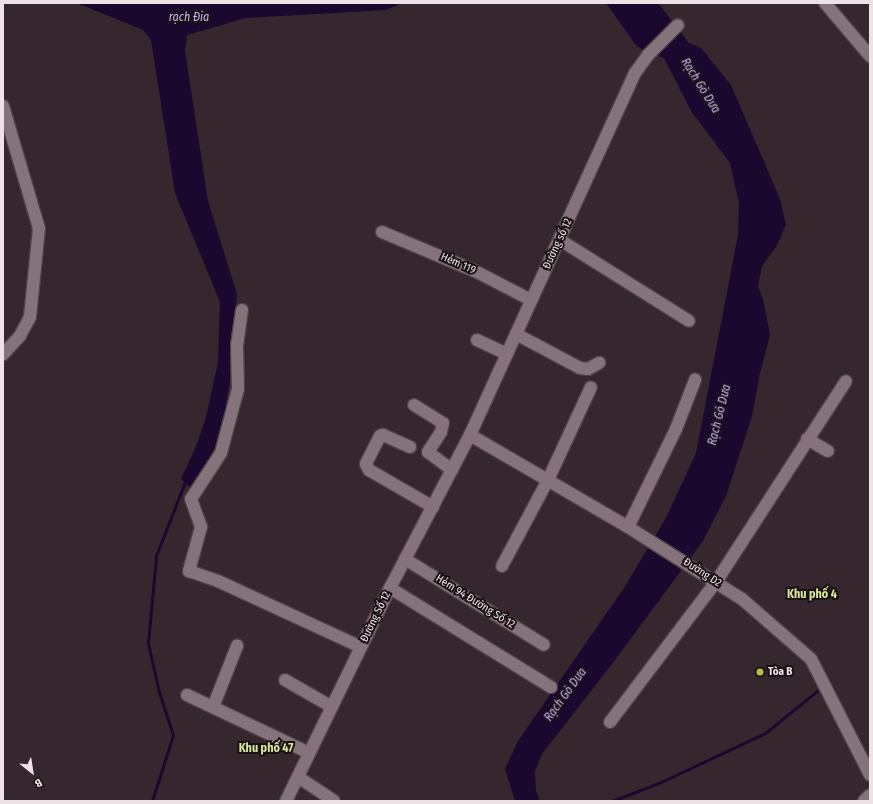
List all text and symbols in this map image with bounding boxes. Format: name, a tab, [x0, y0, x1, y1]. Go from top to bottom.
water label: rạch Đìa	[169, 11, 209, 25]
water label: Rạch Gò Dưa	[677, 56, 723, 116]
street label: Đường số 12	[541, 217, 575, 271]
street label: Hẻm 119	[438, 250, 478, 278]
water label: Rạch Gò Dưa	[705, 383, 735, 447]
street label: Đường D2	[680, 556, 724, 590]
street label: Hẻm 94 Đường Số 12	[433, 572, 517, 632]
district label: Khu phố 4	[787, 588, 837, 602]
street label: Đường Số 12	[358, 589, 394, 645]
place label: Tòa B	[768, 665, 792, 679]
water label: Rạch Gò Dưa	[542, 666, 590, 724]
marker: Tòa B	[755, 667, 765, 677]
district label: Khu phố 47	[239, 742, 293, 756]
north arrow	[12, 752, 52, 792]
text: B	[32, 776, 44, 790]

